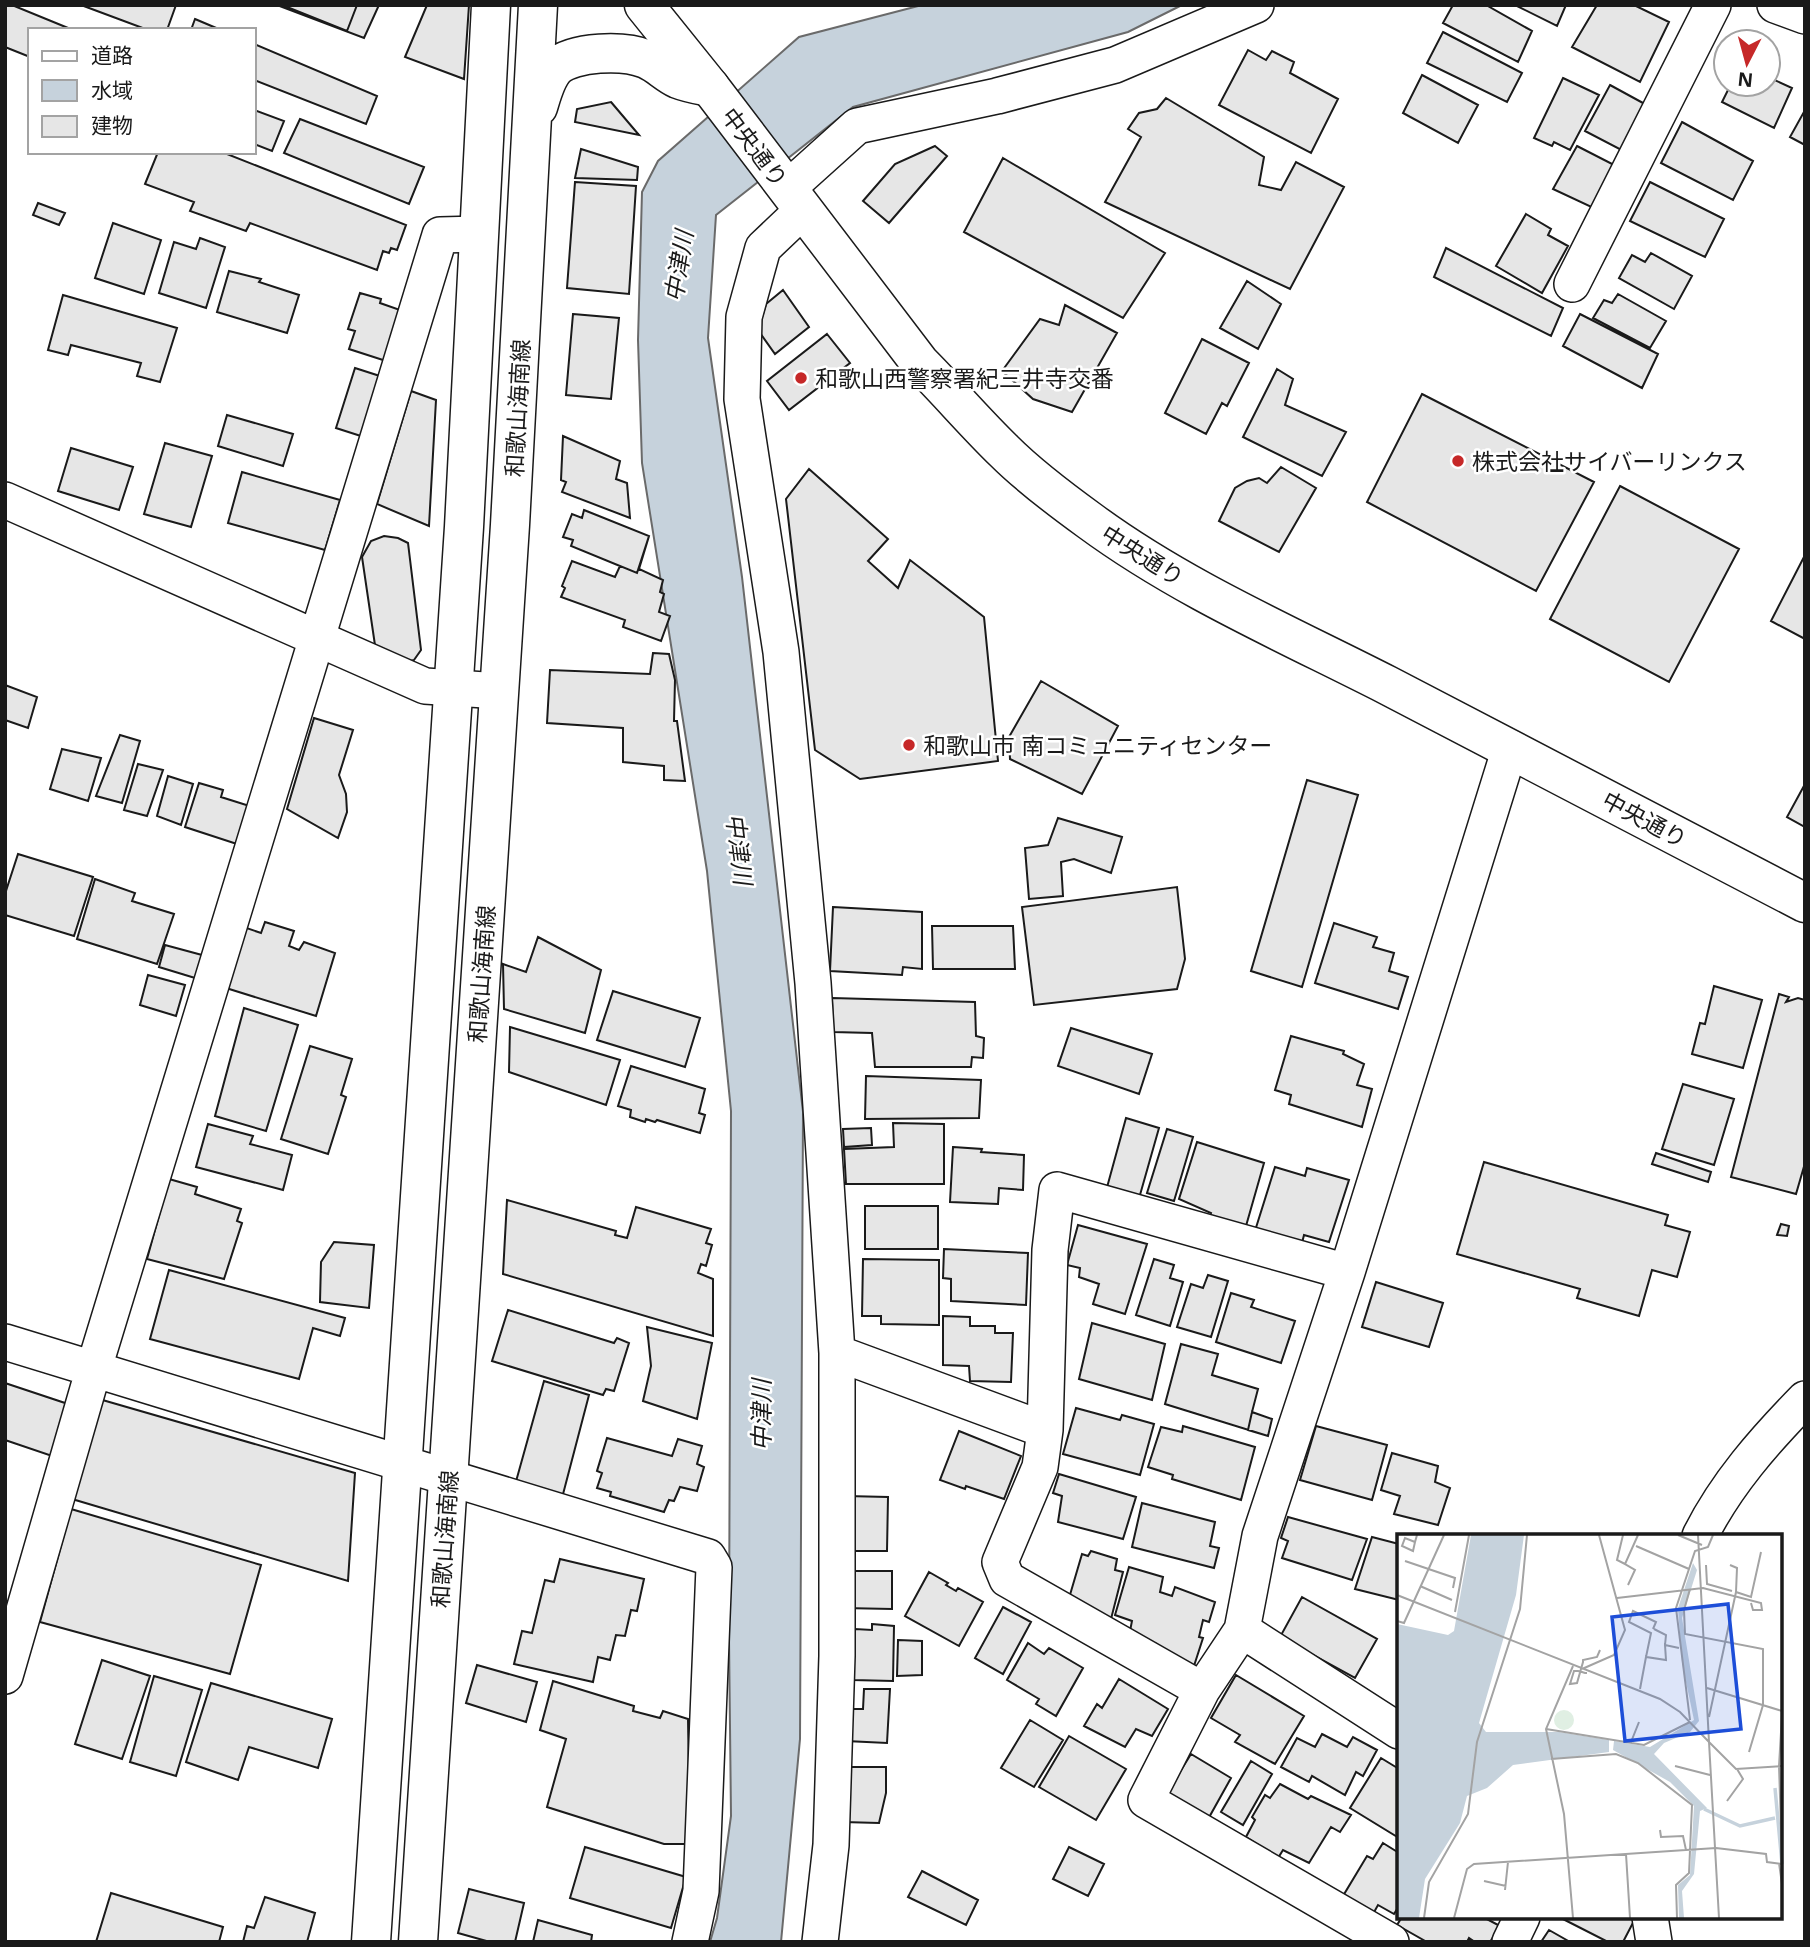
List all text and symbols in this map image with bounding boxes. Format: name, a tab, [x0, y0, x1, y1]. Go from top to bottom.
legend	[28, 28, 256, 154]
north arrow	[1712, 28, 1782, 98]
text: 道路	[91, 41, 133, 69]
text: N	[1736, 66, 1754, 94]
text: 水域	[91, 76, 133, 104]
street label: 中央通り	[715, 101, 795, 193]
text: 建物	[91, 111, 133, 139]
water label: 中津川	[656, 225, 700, 304]
street label: 和歌山海南線	[497, 338, 537, 478]
place label: 和歌山西警察署紀三井寺交番	[815, 362, 1114, 394]
marker: 和歌山西警察署紀三井寺交番	[793, 370, 809, 386]
place label: 株式会社サイバーリンクス	[1472, 445, 1747, 477]
marker: 株式会社サイバーリンクス	[1450, 453, 1466, 469]
street label: 中央通り	[1096, 517, 1190, 593]
place label: 和歌山市 南コミュニティセンター	[923, 729, 1273, 761]
marker: 和歌山市 南コミュニティセンター	[901, 737, 917, 753]
street label: 中央通り	[1597, 783, 1693, 855]
water label: 中津川	[719, 811, 761, 890]
street label: 和歌山海南線	[460, 904, 502, 1044]
water label: 中津川	[744, 1376, 777, 1451]
street label: 和歌山海南線	[423, 1469, 465, 1609]
inset map	[1397, 1534, 1782, 1919]

